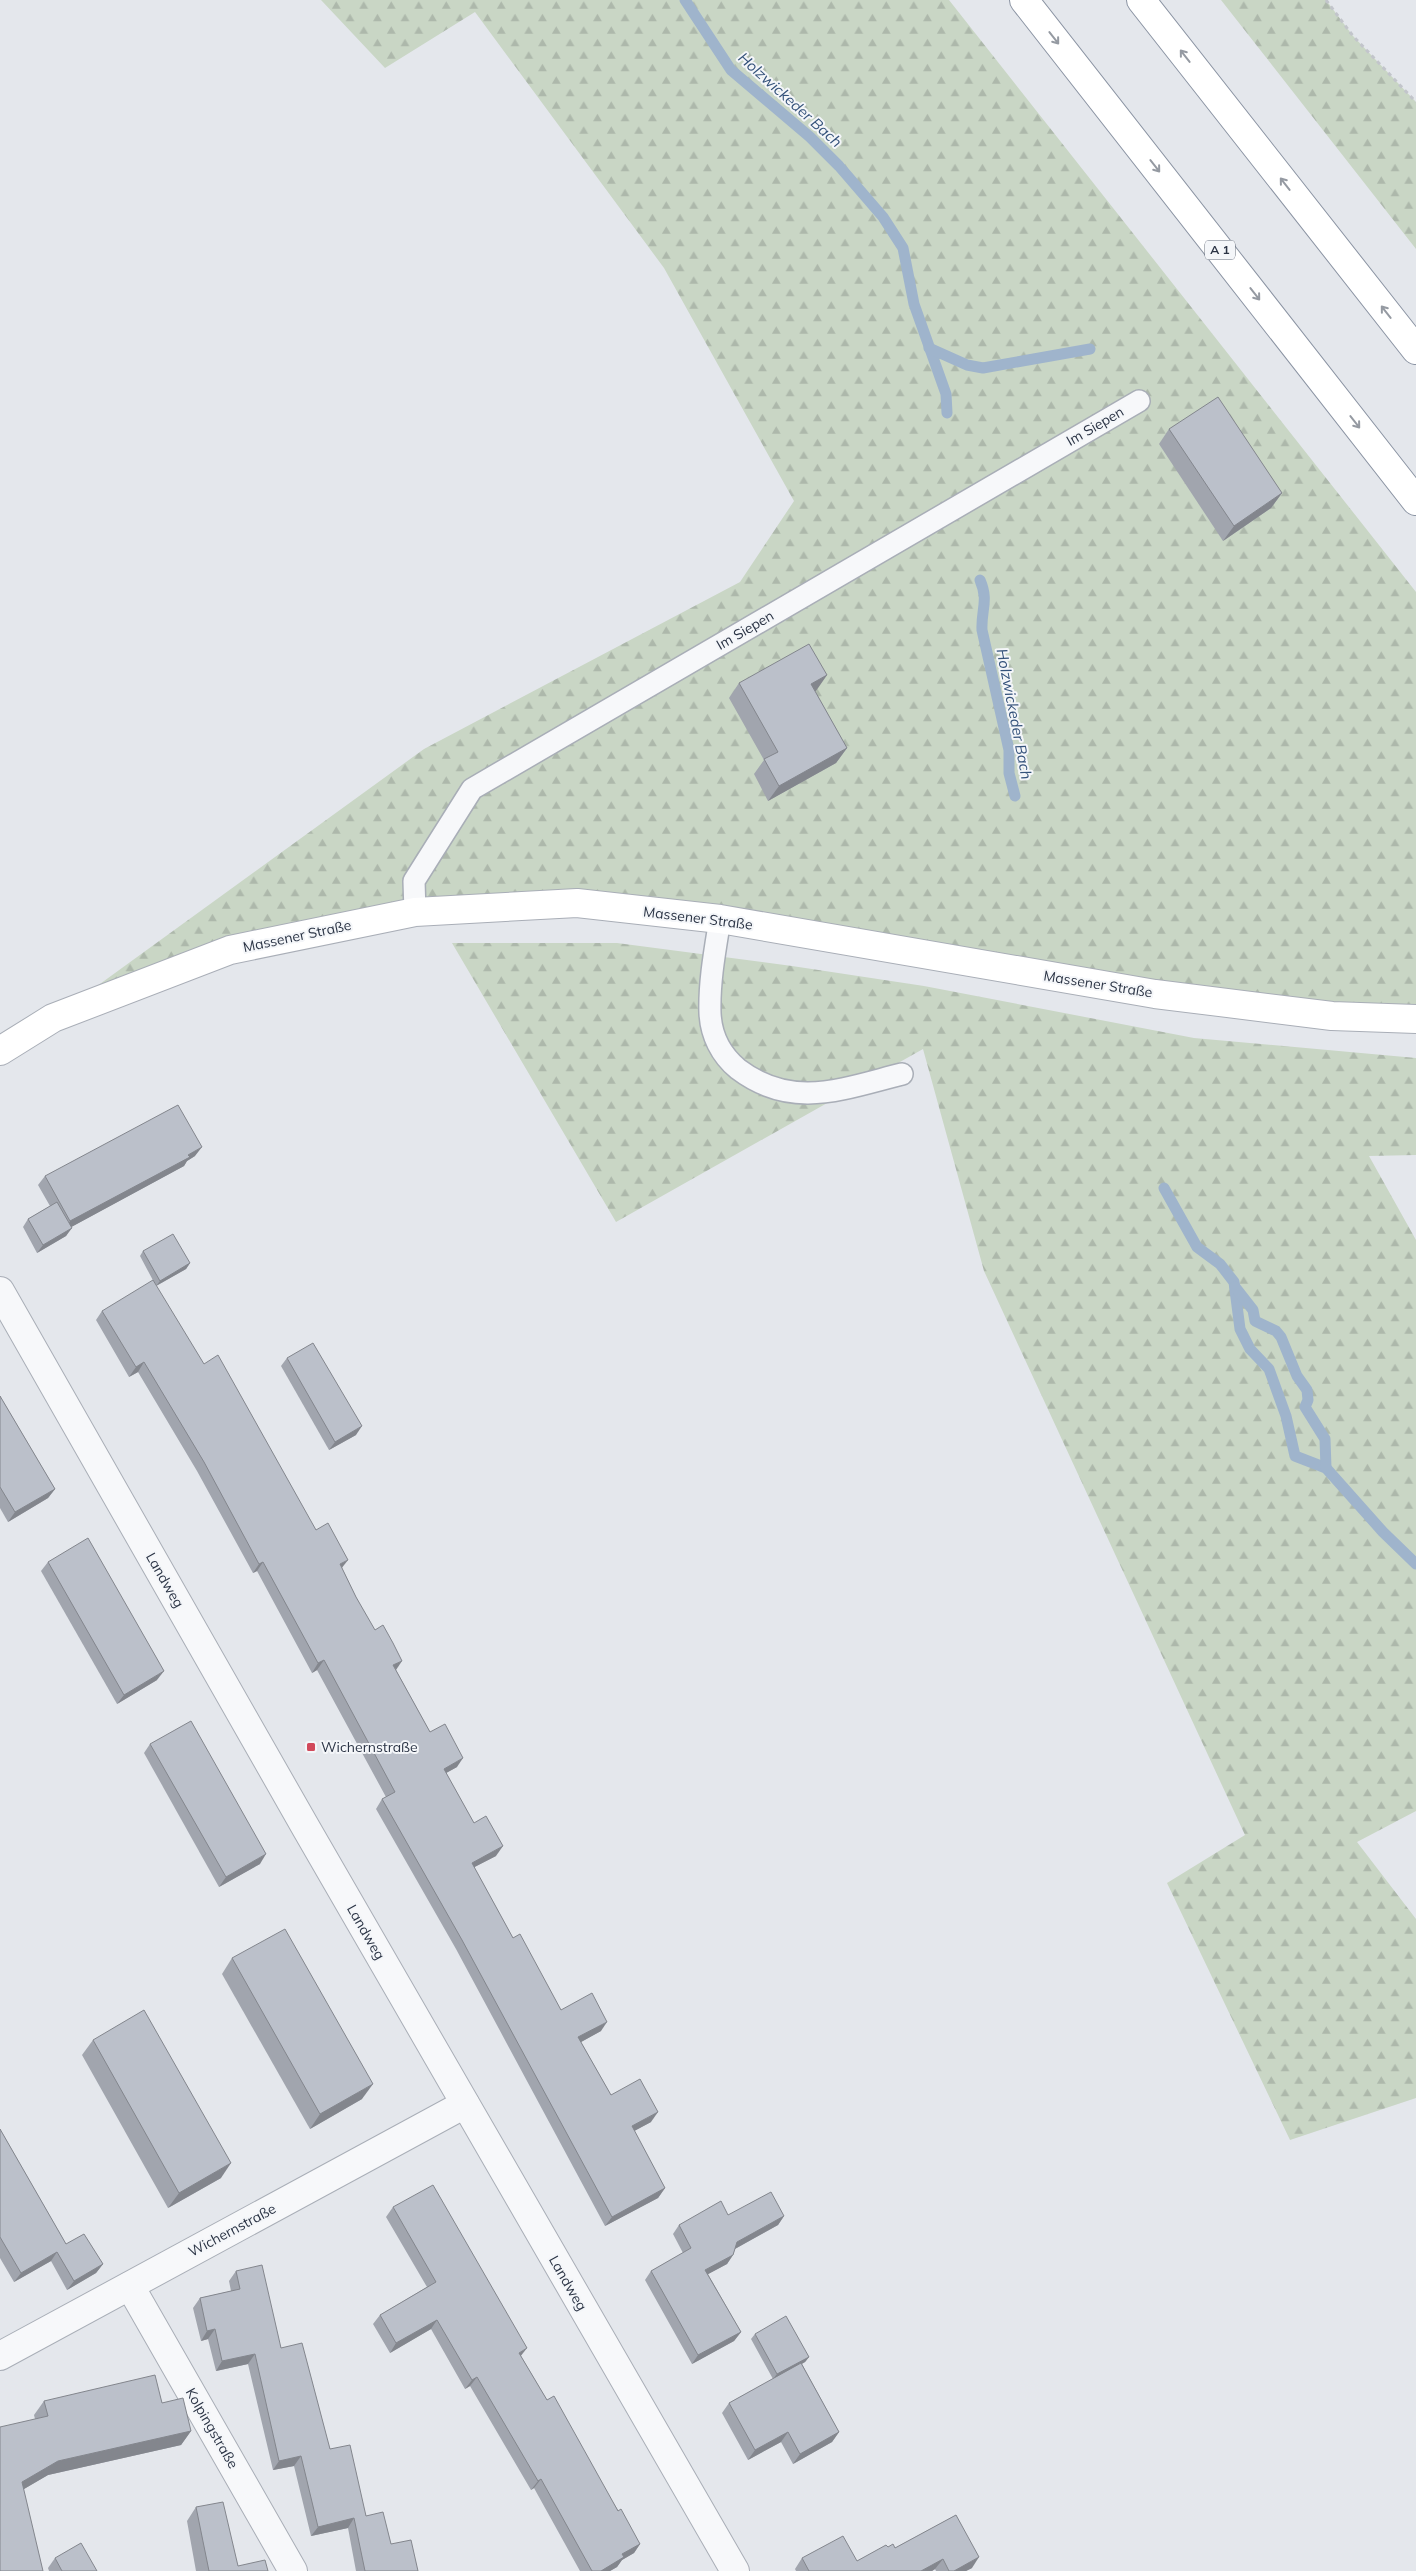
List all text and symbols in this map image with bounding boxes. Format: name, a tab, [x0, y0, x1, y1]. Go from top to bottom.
one-way arrow	[1049, 32, 1060, 45]
water label: Holzwickeder Bach	[735, 48, 846, 151]
one-way arrow	[1180, 50, 1191, 63]
one-way arrow	[1149, 160, 1160, 173]
one-way arrow	[1280, 178, 1291, 191]
road number: A 1	[1205, 240, 1235, 260]
one-way arrow	[1249, 287, 1260, 300]
one-way arrow	[1380, 306, 1391, 319]
street label: Im Siepen	[1063, 402, 1127, 450]
one-way arrow	[1349, 415, 1360, 428]
street label: Im Siepen	[713, 606, 777, 654]
water label: Holzwickeder Bach	[992, 647, 1037, 781]
street label: Massener Straße	[642, 902, 754, 934]
street label: Massener Straße	[241, 916, 353, 956]
street label: Massener Straße	[1042, 967, 1154, 1001]
street label: Landweg	[142, 1549, 188, 1611]
place label: Wichernstraße	[321, 1738, 418, 1756]
marker: Wichernstraße	[305, 1741, 317, 1753]
street label: Landweg	[343, 1901, 389, 1963]
street label: Wichernstraße	[185, 2199, 279, 2261]
street label: Landweg	[545, 2252, 591, 2314]
street label: Kolpingstraße	[182, 2384, 242, 2472]

